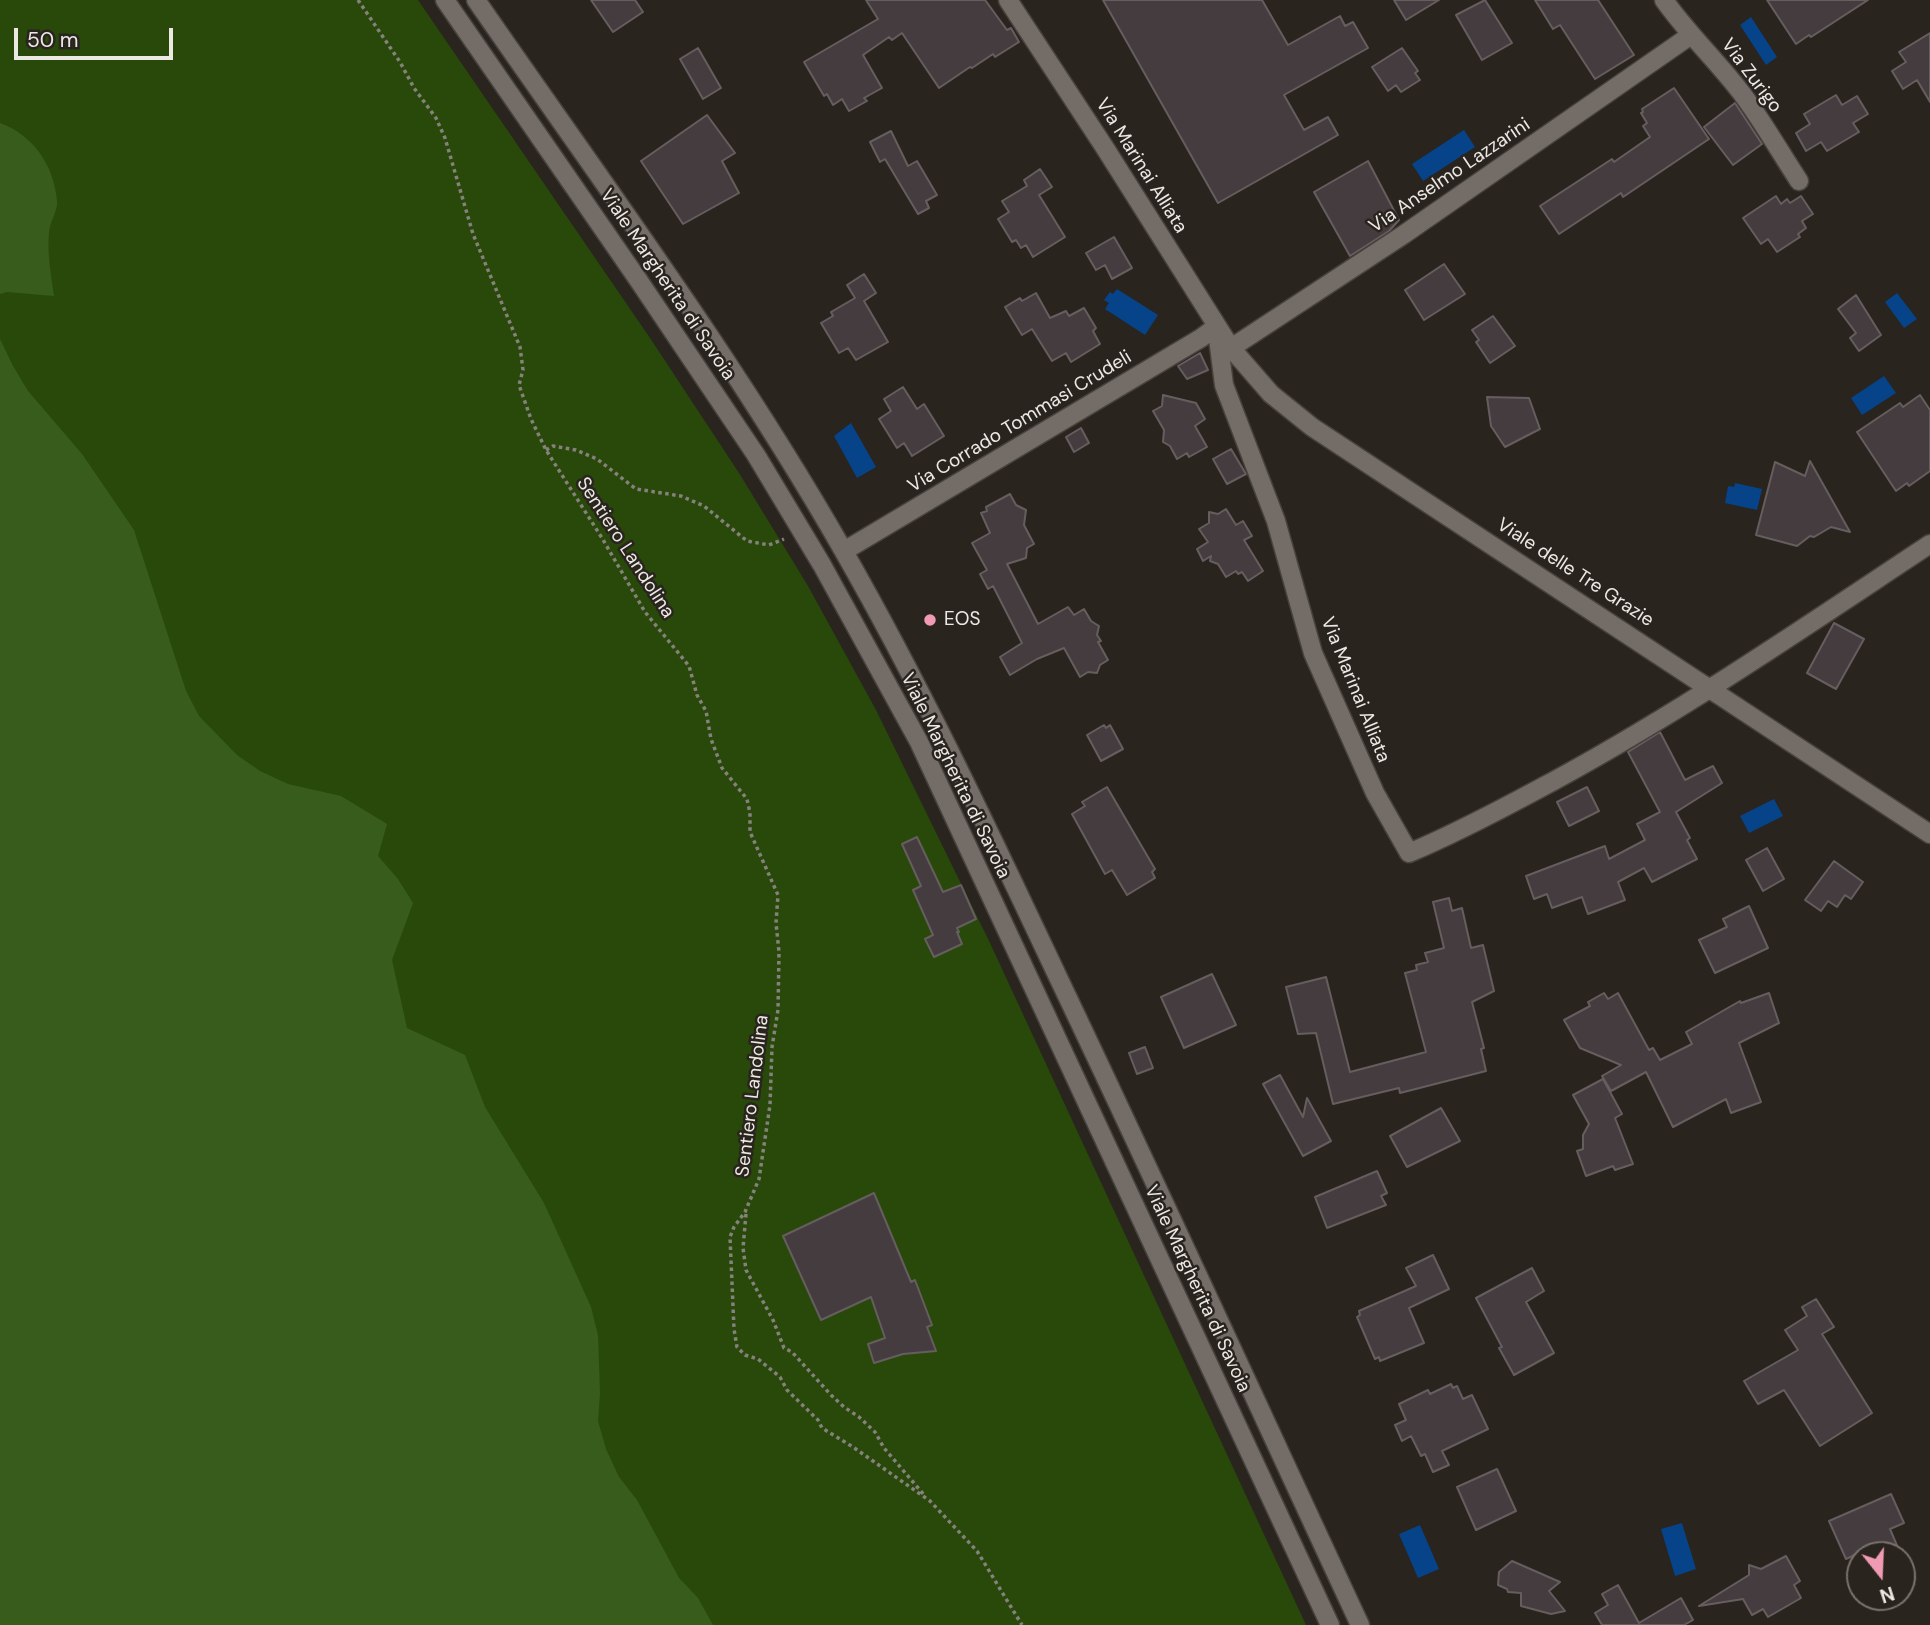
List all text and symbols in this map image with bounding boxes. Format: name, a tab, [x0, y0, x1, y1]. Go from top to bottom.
scale bar	[18, 14, 177, 58]
text: 50 m	[27, 26, 78, 54]
street label: Via Zurigo	[1716, 34, 1786, 118]
street label: Via Marinai Alliata	[1090, 94, 1192, 238]
street label: Via Anselmo Lazzarini	[1365, 114, 1535, 238]
street label: Viale Margherita di Savoia	[594, 185, 740, 385]
street label: Via Corrado Tommasi Crudeli	[904, 346, 1136, 498]
street label: Sentiero Landolina	[571, 473, 679, 623]
street label: Viale delle Tre Grazie	[1492, 514, 1658, 632]
place label: EOS	[944, 609, 980, 631]
marker: EOS	[922, 612, 938, 628]
street label: Via Marinai Alliata	[1315, 614, 1395, 766]
street label: Viale Margherita di Savoia	[895, 670, 1015, 882]
street label: Sentiero Landolina	[732, 1014, 774, 1178]
street label: Viale Margherita di Savoia	[1139, 1182, 1255, 1396]
north arrow	[1846, 1541, 1916, 1611]
text: N	[1877, 1581, 1897, 1609]

